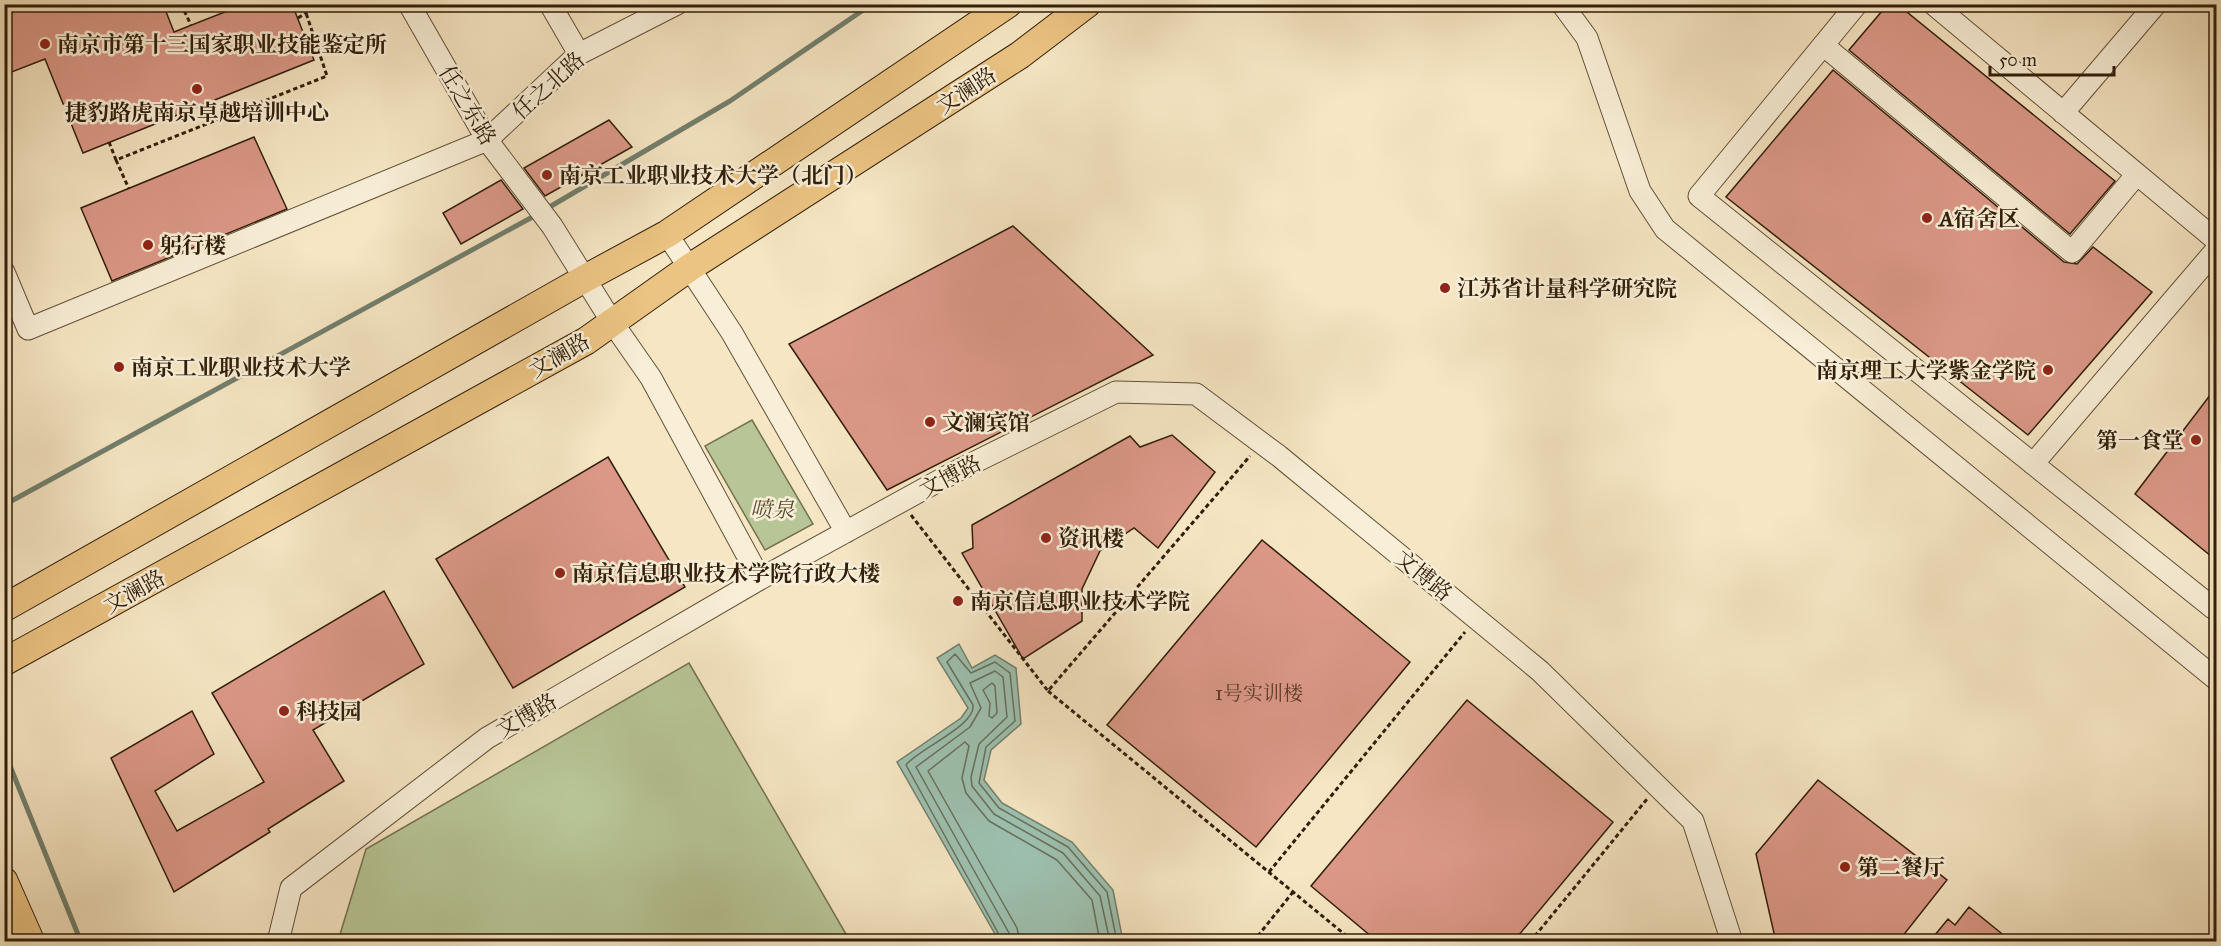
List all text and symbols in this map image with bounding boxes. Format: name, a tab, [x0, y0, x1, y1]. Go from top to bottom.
place label: 南京市第十三国家职业技能鉴定所	[57, 31, 387, 58]
marker: 南京市第十三国家职业技能鉴定所	[38, 37, 52, 51]
scale bar	[1990, 39, 2114, 77]
street label: 任之北路	[507, 46, 590, 125]
text: 50 m	[1999, 49, 2037, 71]
street label: 任之东路	[433, 61, 502, 150]
street label: 文澜路	[931, 61, 1001, 120]
marker: 捷豹路虎南京卓越培训中心	[190, 82, 204, 96]
place label: 捷豹路虎南京卓越培训中心	[65, 99, 329, 126]
place label: 南京工业职业技术大学（北门）	[559, 162, 867, 189]
marker: 南京工业职业技术大学（北门）	[540, 168, 554, 182]
place label: A宿舍区	[1937, 205, 2020, 232]
marker: A宿舍区	[1920, 211, 1934, 225]
place label: 躬行楼	[160, 232, 226, 259]
marker: 躬行楼	[141, 238, 155, 252]
place label: 江苏省计量科学研究院	[1457, 275, 1677, 302]
marker: 江苏省计量科学研究院	[1438, 281, 1452, 295]
street label: 文澜路	[524, 327, 595, 384]
place label: 南京工业职业技术大学	[131, 354, 351, 381]
place label: 南京理工大学紫金学院	[1816, 357, 2036, 384]
marker: 南京工业职业技术大学	[112, 360, 126, 374]
marker: 南京理工大学紫金学院	[2041, 363, 2055, 377]
place label: 文澜宾馆	[942, 409, 1030, 436]
marker: 文澜宾馆	[923, 415, 937, 429]
place label: 第一食堂	[2096, 427, 2184, 454]
marker: 第一食堂	[2189, 433, 2203, 447]
street label: 文博路	[915, 449, 986, 504]
park label: 喷泉	[750, 496, 795, 523]
place label: 资讯楼	[1058, 525, 1124, 552]
marker: 资讯楼	[1039, 531, 1053, 545]
street label: 文博路	[1390, 544, 1458, 607]
place label: 南京信息职业技术学院行政大楼	[572, 560, 880, 587]
street label: 文澜路	[99, 564, 170, 619]
marker: 南京信息职业技术学院行政大楼	[553, 566, 567, 580]
place label: 南京信息职业技术学院	[970, 588, 1190, 615]
marker: 南京信息职业技术学院	[951, 594, 965, 608]
house number: 1号实训楼	[1215, 681, 1303, 705]
street label: 文博路	[491, 687, 562, 744]
place label: 科技园	[296, 698, 362, 725]
marker: 科技园	[277, 704, 291, 718]
place label: 第二餐厅	[1857, 854, 1945, 881]
marker: 第二餐厅	[1838, 860, 1852, 874]

